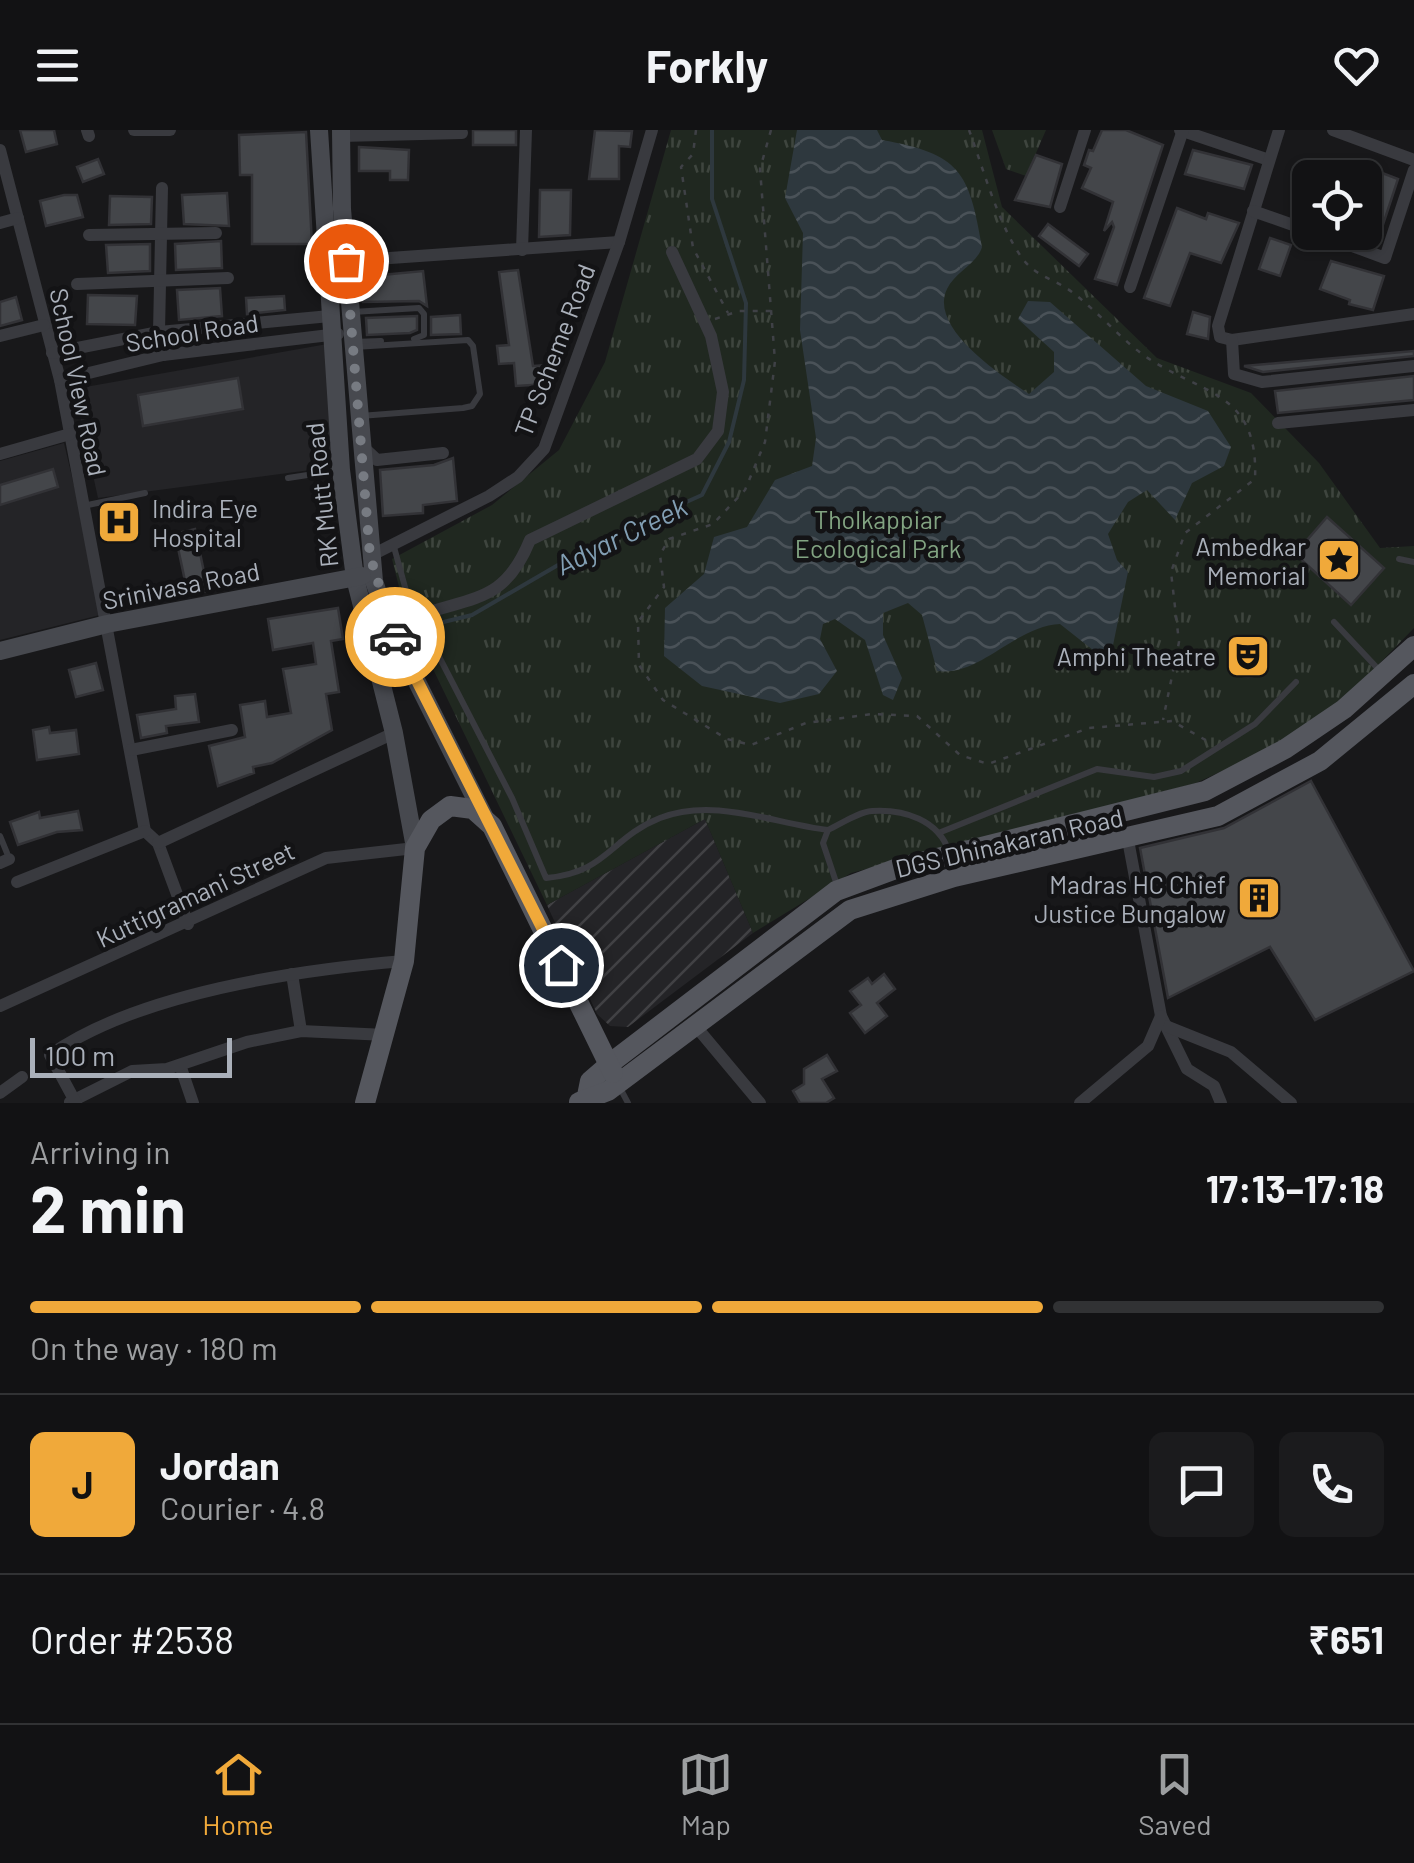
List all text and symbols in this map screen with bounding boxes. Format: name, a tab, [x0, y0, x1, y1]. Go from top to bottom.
icon: menu	[30, 38, 85, 93]
text: Forkly	[646, 38, 768, 92]
icon: heart	[1329, 38, 1384, 93]
map controls	[1292, 160, 1382, 250]
button: locate	[1292, 160, 1382, 250]
pin	[304, 219, 389, 304]
icon: bag	[319, 234, 374, 289]
street label: TP Scheme Road	[507, 260, 601, 440]
street label: School View Road	[44, 285, 114, 479]
street label: School Road	[123, 307, 261, 357]
street label: RK Mutt Road	[298, 421, 344, 569]
water label: Adyar Creek	[550, 488, 693, 581]
place label: Indira Eye Hospital	[152, 493, 258, 552]
hospital icon: Indira Eye Hospital	[96, 499, 142, 545]
park label: Tholkappiar Ecological Park	[795, 504, 961, 563]
place label: Ambedkar Memorial	[1196, 531, 1306, 590]
place icon: Ambedkar Memorial	[1316, 537, 1362, 583]
street label: Srinivasa Road	[100, 555, 262, 615]
courier	[345, 587, 445, 687]
icon: car	[368, 610, 423, 665]
theatre icon: Amphi Theatre	[1225, 633, 1271, 679]
place label: Amphi Theatre	[1057, 641, 1216, 671]
street label: DGS Dhinakaran Road	[892, 801, 1126, 883]
street label: Kuttigramani Street	[91, 835, 299, 953]
place label: Madras HC Chief Justice Bungalow	[1034, 869, 1226, 928]
building icon: Madras HC Chief Justice Bungalow	[1236, 875, 1282, 921]
pin	[519, 923, 604, 1008]
icon: home	[534, 938, 589, 993]
scale bar	[30, 1033, 232, 1078]
text: 100 m	[45, 1038, 115, 1072]
text: Arriving in	[30, 1132, 170, 1170]
text: 17:13–17:18	[1206, 1165, 1384, 1211]
text: 2 min	[30, 1168, 186, 1246]
text: On the way · 180 m	[30, 1328, 278, 1366]
button: chat	[1149, 1432, 1254, 1537]
button: phone	[1279, 1432, 1384, 1537]
text: Jordan	[160, 1442, 280, 1488]
text: J	[71, 1461, 94, 1507]
text: Courier · 4.8	[160, 1488, 325, 1526]
text: Order #2538	[30, 1616, 234, 1662]
text: ₹651	[1308, 1616, 1384, 1662]
tab: Home	[202, 1747, 274, 1841]
tab: Map	[678, 1747, 733, 1841]
tab: Saved	[1138, 1747, 1212, 1841]

